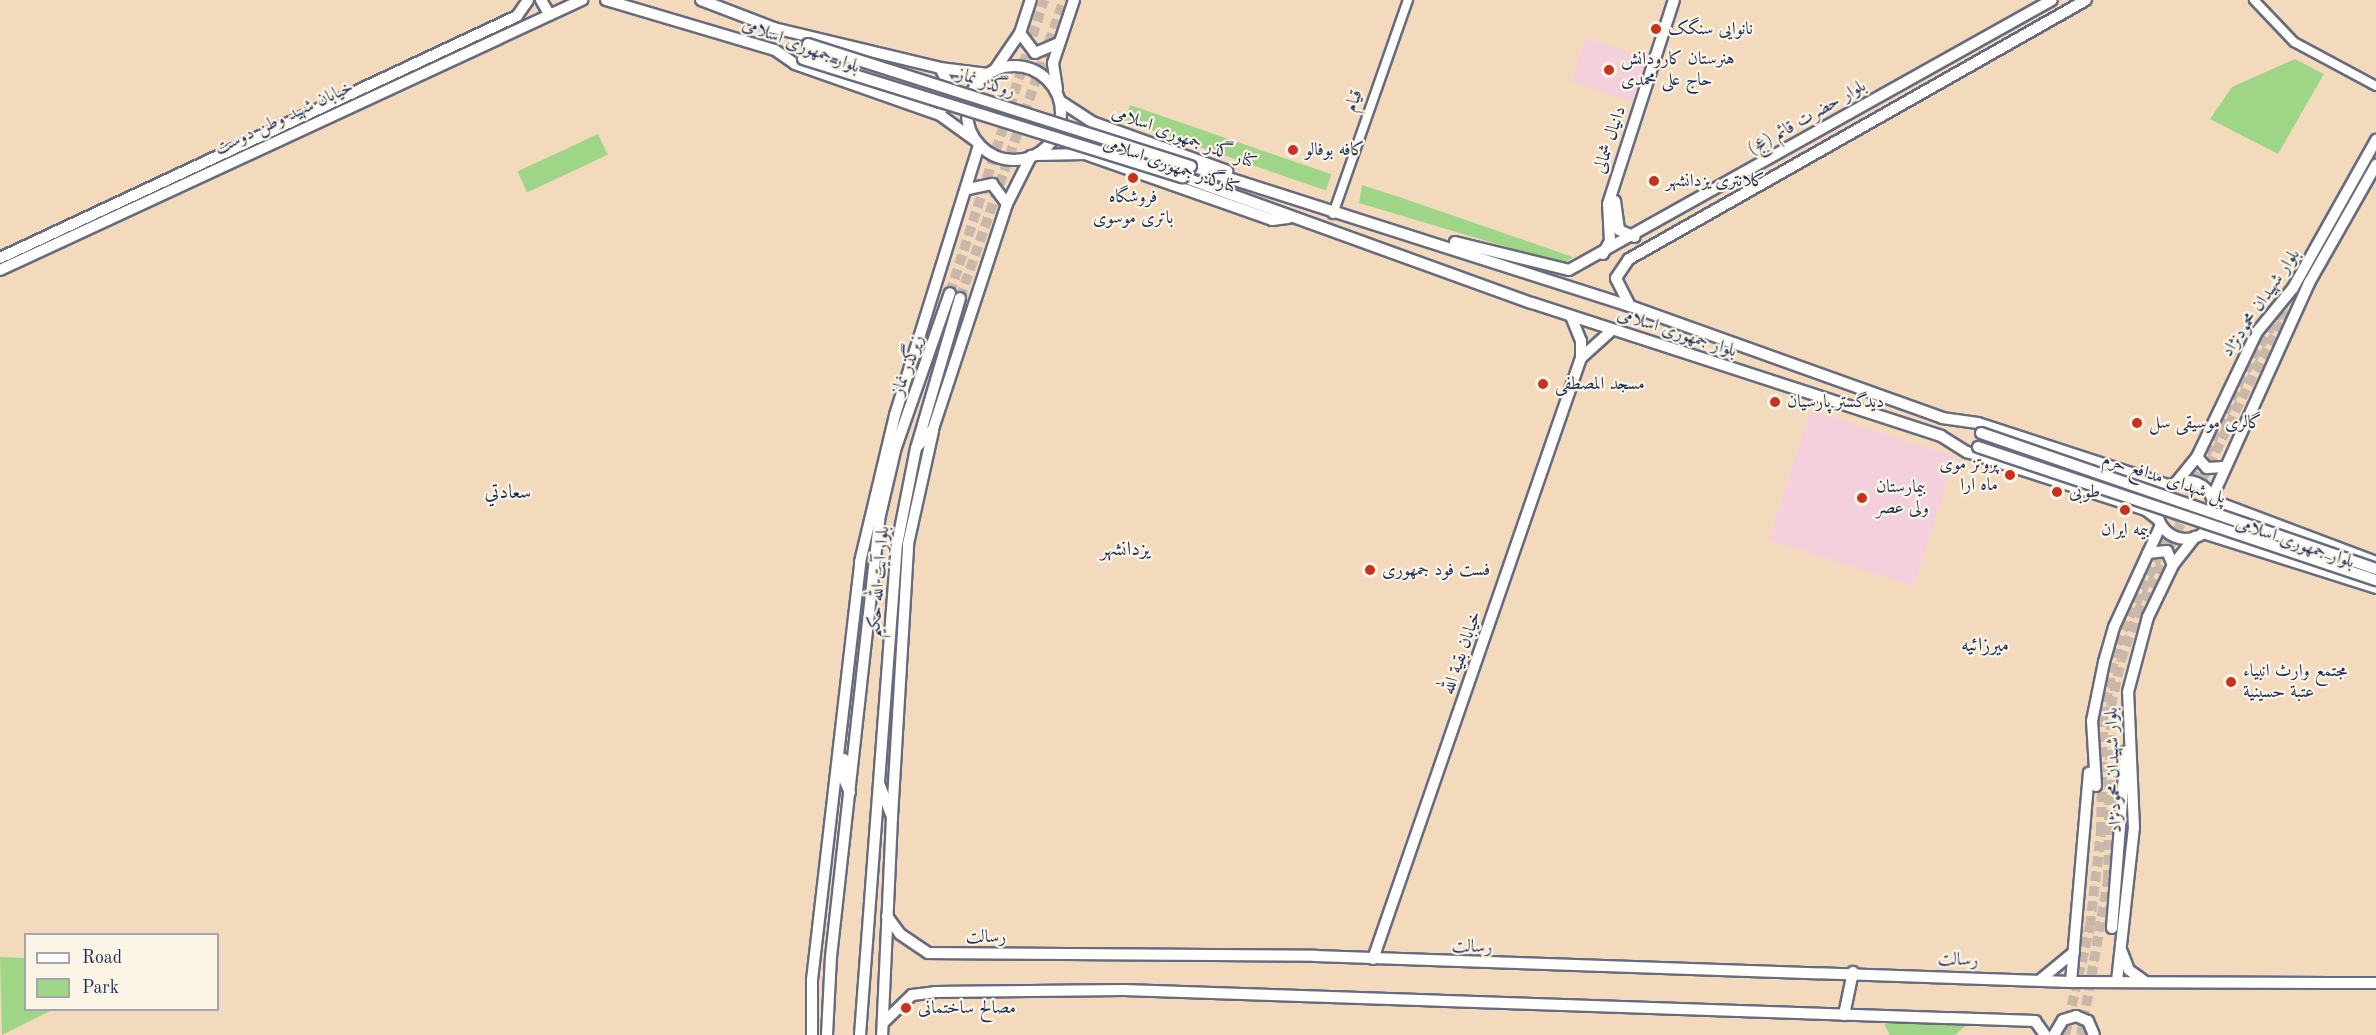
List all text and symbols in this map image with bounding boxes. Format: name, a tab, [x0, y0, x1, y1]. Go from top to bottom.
street label: بلوار جمهوری اسلامی	[739, 14, 863, 78]
place label: نانوایی سنگک	[1668, 18, 1753, 40]
marker: نانوایی سنگک	[1649, 22, 1663, 36]
place label: هنرستان کارودانش حاج علی محمدی	[1621, 49, 1735, 92]
street label: روگذر نماز	[954, 63, 1018, 103]
marker: هنرستان کارودانش حاج علی محمدی	[1602, 63, 1616, 77]
street label: بلوار حضرت قائم (عج)	[1744, 75, 1870, 161]
street label: خیابان شهید وطن دوست	[211, 76, 357, 160]
street label: قیام	[1340, 87, 1368, 115]
street label: کنار گذر جمهوری اسلامی	[1109, 102, 1259, 174]
street label: دانیال شمالی	[1589, 104, 1631, 176]
street label: کنارگذر جمهوری اسلامی	[1100, 133, 1242, 199]
place label: کافه بوفالو	[1305, 139, 1365, 161]
marker: کافه بوفالو	[1286, 143, 1300, 157]
place label: کلانتری یزدانشهر	[1666, 170, 1765, 192]
marker: فروشگاه باتری موسوی	[1126, 171, 1140, 185]
marker: کلانتری یزدانشهر	[1647, 174, 1661, 188]
place label: فروشگاه باتری موسوی	[1093, 187, 1173, 230]
street label: بلوار شهیدان محمودنژاد	[2217, 245, 2305, 361]
street label: بلوار جمهوری اسلامی	[1615, 304, 1739, 362]
street label: زیرگذر نماز	[887, 332, 929, 398]
place label: مسجد المصطفی	[1555, 373, 1645, 395]
marker: مسجد المصطفی	[1536, 377, 1550, 391]
place label: دیدگستر پارسیان	[1787, 391, 1884, 413]
marker: دیدگستر پارسیان	[1768, 395, 1782, 409]
place label: گالری موسیقی سل	[2149, 412, 2262, 434]
marker: گالری موسیقی سل	[2130, 416, 2144, 430]
street label: پل شهدای مدافع حرم	[2100, 449, 2228, 509]
place label: پروتز موی ماه ارا	[1939, 454, 1998, 496]
marker: پروتز موی ماه ارا	[2003, 468, 2017, 482]
place label: بیمارستان ولی عصر	[1876, 477, 1929, 520]
district label: سعادتي	[485, 481, 531, 505]
place label: طوبی	[2069, 481, 2100, 503]
marker: طوبی	[2050, 485, 2064, 499]
marker: بیمارستان ولی عصر	[1853, 489, 1871, 507]
marker: بیمه ایران	[2118, 503, 2132, 517]
street label: بلوار جمهوری اسلامی	[2233, 513, 2357, 573]
place label: بیمه ایران	[2101, 519, 2149, 541]
street label: بلوار آیت الله حکیم	[863, 525, 895, 639]
district label: یزدانشهر	[1100, 538, 1150, 562]
place label: فست فود جمهوری	[1382, 559, 1490, 581]
marker: فست فود جمهوری	[1363, 563, 1377, 577]
street label: خیابان بقیة الله	[1438, 608, 1486, 698]
district label: میرزائیه	[1961, 634, 2009, 658]
place label: مجتمع وارث انبياء عتبة حسينية	[2243, 661, 2347, 704]
marker: مجتمع وارث انبياء عتبة حسينية	[2224, 675, 2238, 689]
street label: بلوار شهیدان محمودنژاد	[2101, 707, 2127, 833]
street label: رسالت	[966, 926, 1006, 948]
legend	[24, 933, 219, 1011]
street label: رسالت	[1451, 935, 1493, 959]
street label: رسالت	[1937, 948, 1979, 972]
text: Road	[82, 949, 122, 967]
text: Park	[82, 979, 119, 997]
place label: مصالح ساختمانی	[918, 997, 1016, 1019]
marker: مصالح ساختمانی	[899, 1001, 913, 1015]

